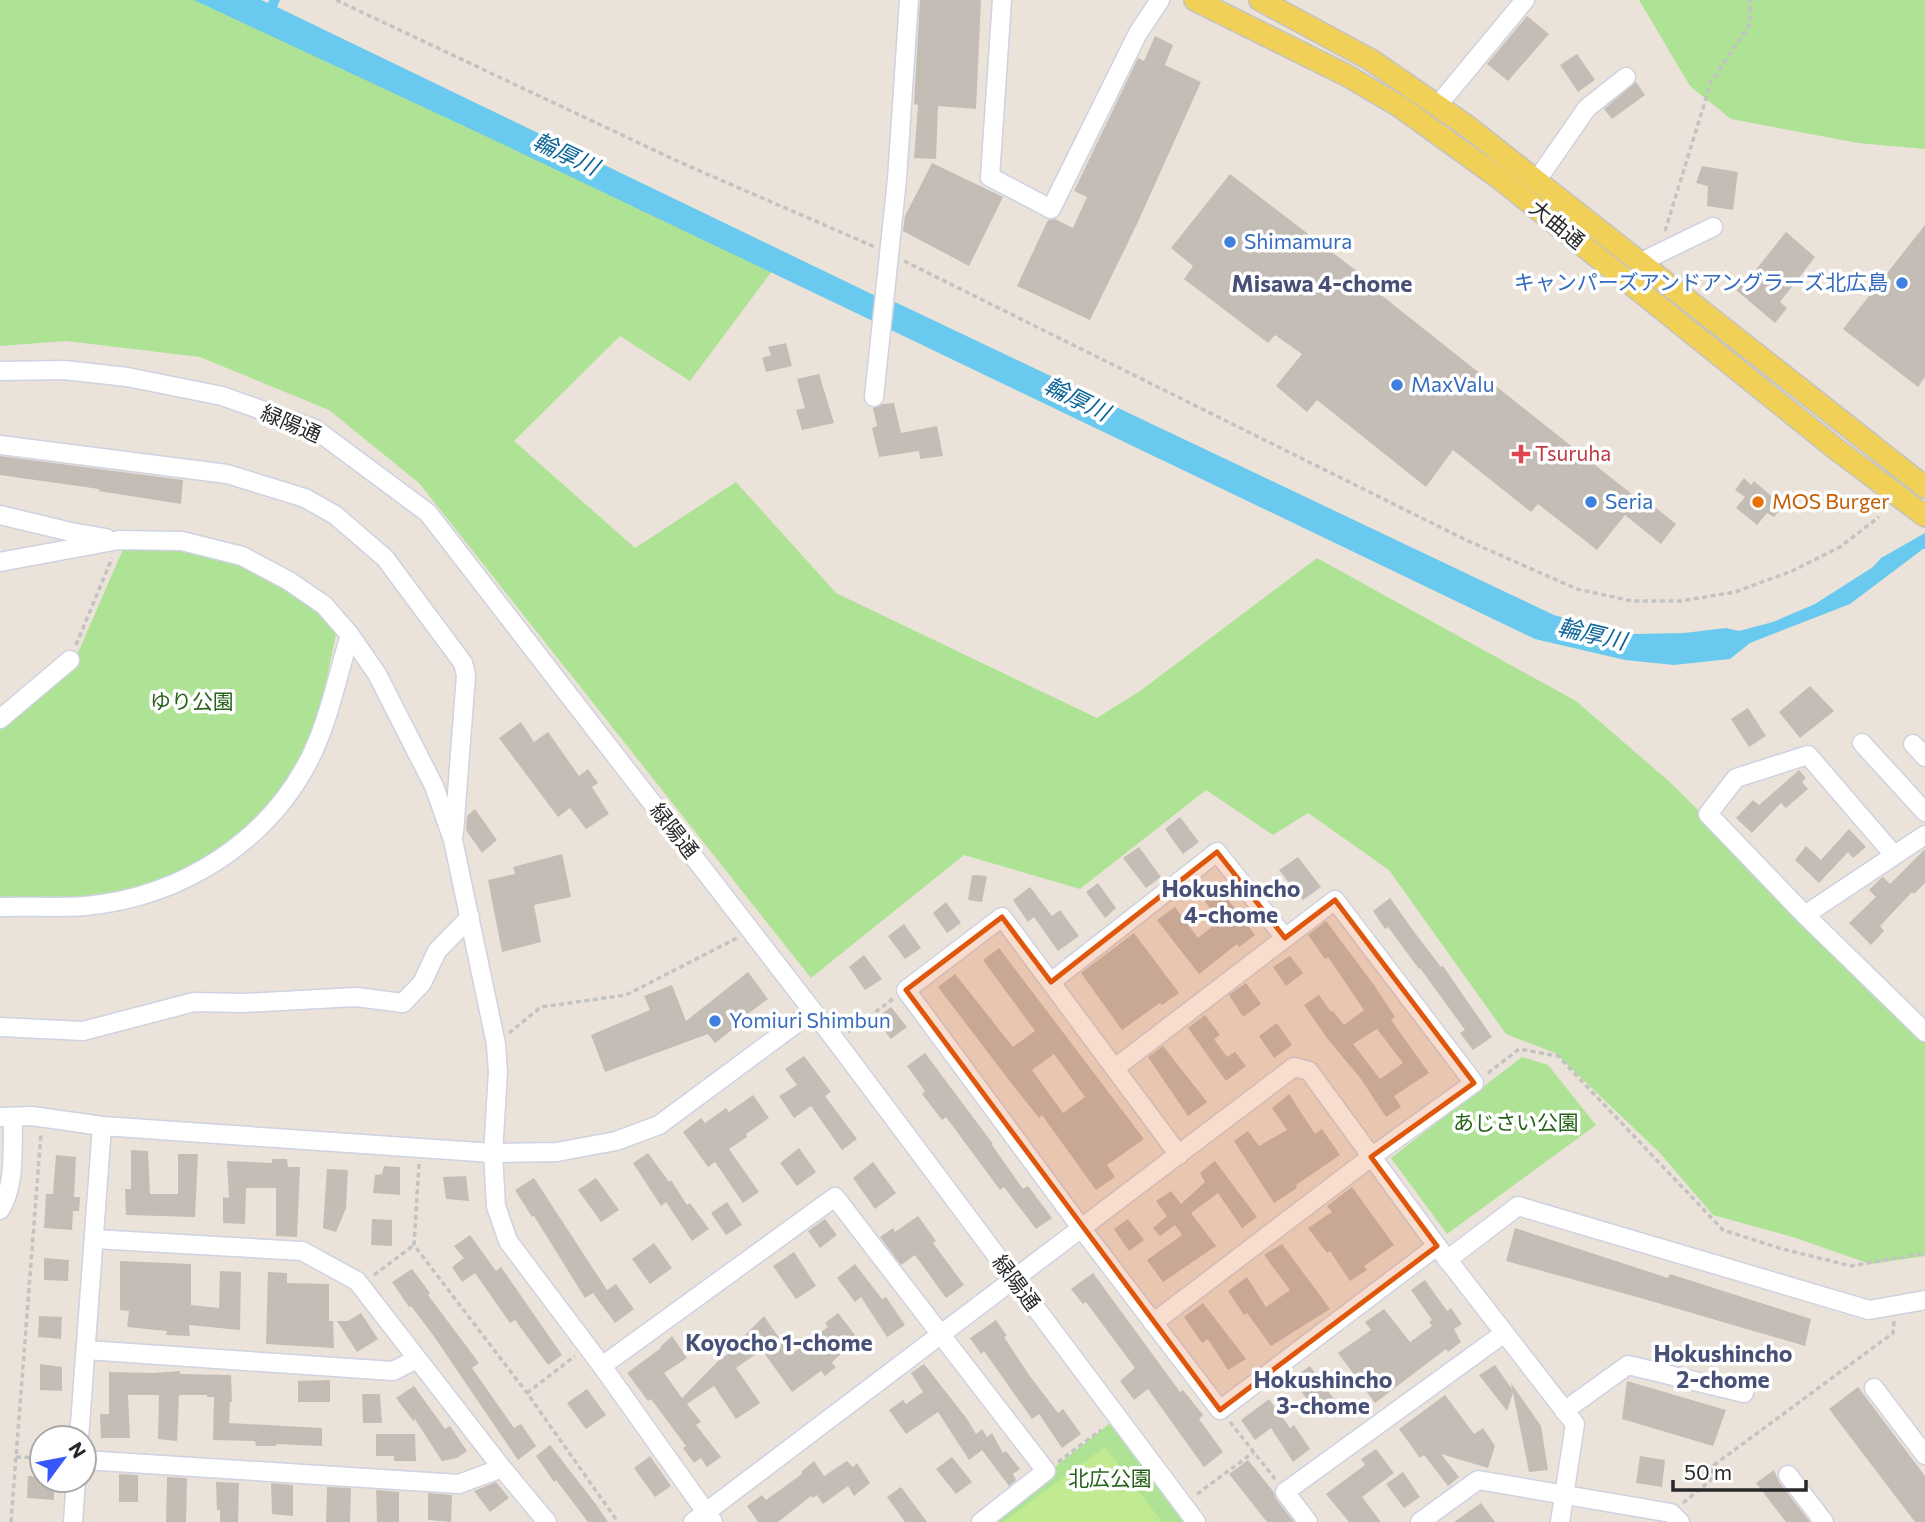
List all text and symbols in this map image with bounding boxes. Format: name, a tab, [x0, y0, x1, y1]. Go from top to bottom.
water label: 輪厚川	[529, 126, 606, 182]
street label: 大曲通	[1526, 194, 1590, 253]
place label: Shimamura	[1244, 228, 1352, 253]
marker: Shimamura	[1222, 234, 1238, 250]
district label: Misawa 4-chome	[1232, 269, 1412, 297]
place label: キャンパーズアンドアングラーズ北広島	[1514, 269, 1888, 294]
marker: キャンパーズアンドアングラーズ北広島	[1894, 275, 1910, 291]
water label: 輪厚川	[1040, 370, 1117, 427]
place label: MaxValu	[1411, 371, 1494, 396]
marker: MaxValu	[1389, 377, 1405, 393]
street label: 緑陽通	[258, 399, 325, 446]
place label: Tsuruha	[1535, 440, 1611, 465]
marker: Tsuruha	[1513, 446, 1529, 462]
place label: Seria	[1605, 488, 1653, 513]
place label: MOS Burger	[1772, 488, 1890, 513]
marker: Seria	[1583, 494, 1599, 510]
marker: MOS Burger	[1750, 494, 1766, 510]
water label: 輪厚川	[1555, 612, 1632, 655]
park label: ゆり公園	[150, 688, 234, 713]
street label: 緑陽通	[646, 798, 704, 863]
district label: Hokushincho 4-chome	[1161, 874, 1301, 928]
place label: Yomiuri Shimbun	[729, 1007, 891, 1032]
marker: Yomiuri Shimbun	[707, 1013, 723, 1029]
park label: あじさい公園	[1453, 1109, 1579, 1134]
street label: 緑陽通	[988, 1249, 1046, 1315]
district label: Koyocho 1-chome	[685, 1328, 873, 1356]
district label: Hokushincho 2-chome	[1653, 1339, 1793, 1393]
district label: Hokushincho 3-chome	[1253, 1365, 1393, 1419]
north arrow	[28, 1424, 98, 1494]
text: N	[64, 1438, 91, 1462]
scale bar	[1673, 1448, 1806, 1492]
text: 50 m	[1684, 1459, 1732, 1484]
park label: 北広公園	[1068, 1465, 1152, 1490]

